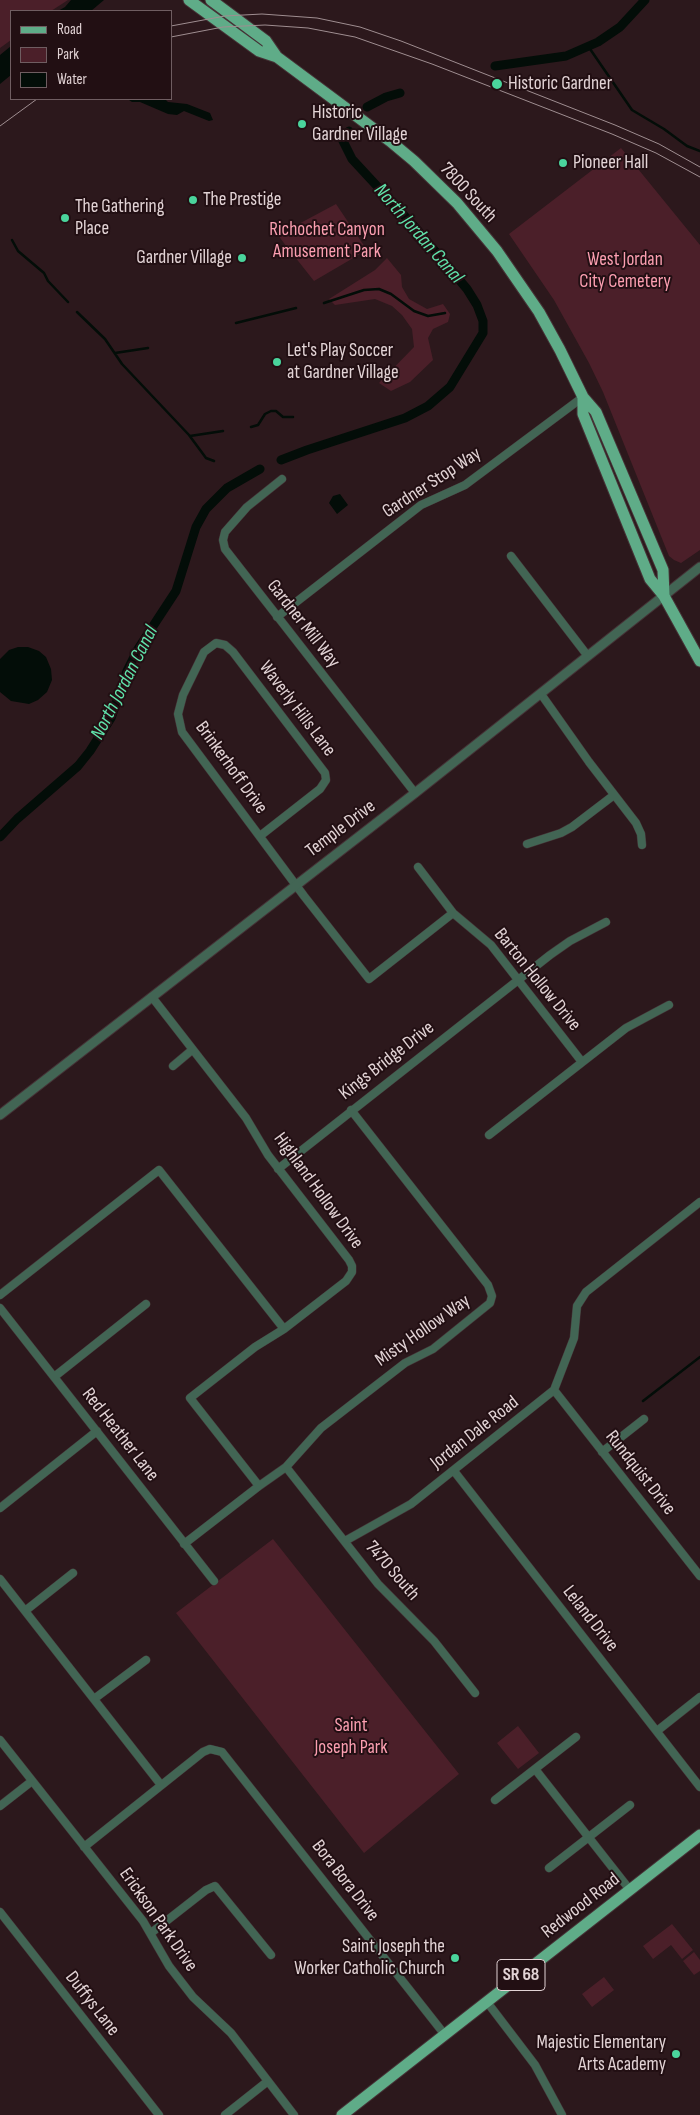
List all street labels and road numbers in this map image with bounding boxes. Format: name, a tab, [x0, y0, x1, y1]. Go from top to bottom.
street label: 7800 South	[435, 158, 501, 228]
street label: Gardner Stop Way	[378, 443, 486, 523]
street label: Gardner Mill Way	[262, 575, 344, 673]
street label: Waverly Hills Lane	[254, 657, 340, 761]
street label: Brinkerhoff Drive	[190, 717, 272, 819]
street label: Temple Drive	[302, 795, 380, 863]
street label: Barton Hollow Drive	[489, 924, 585, 1036]
street label: Kings Bridge Drive	[335, 1017, 439, 1105]
street label: Highland Hollow Drive	[268, 1128, 368, 1254]
street label: Misty Hollow Way	[371, 1290, 475, 1372]
street label: Red Heather Lane	[77, 1384, 163, 1486]
street label: Jordan Dale Road	[426, 1391, 524, 1475]
street label: Rundquist Drive	[600, 1426, 680, 1520]
street label: 7470 South	[360, 1537, 424, 1605]
street label: Leland Drive	[557, 1581, 623, 1657]
street label: Bora Bora Drive	[306, 1836, 384, 1926]
street label: Erickson Park Drive	[114, 1864, 202, 1976]
street label: Redwood Road	[537, 1868, 625, 1944]
road number: SR 68	[497, 1960, 545, 1990]
street label: Duffys Lane	[60, 1967, 124, 2041]

